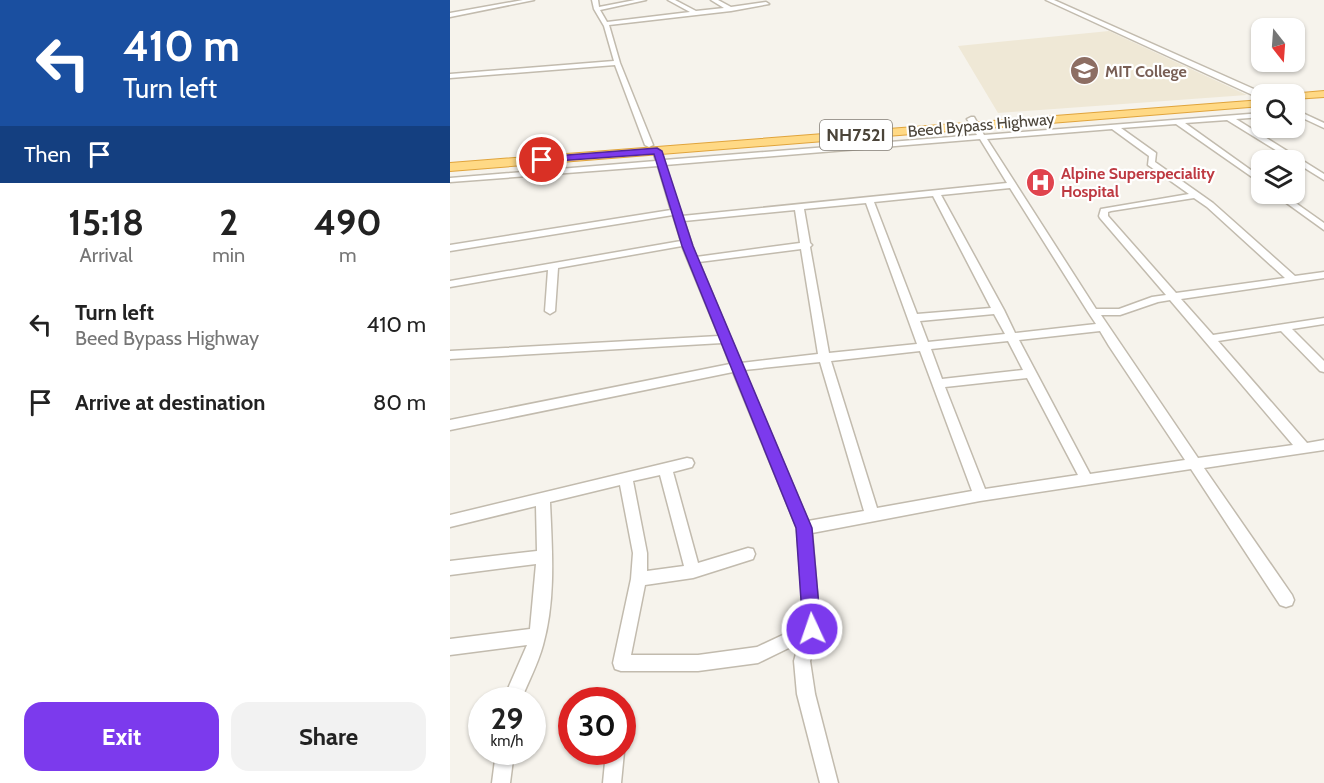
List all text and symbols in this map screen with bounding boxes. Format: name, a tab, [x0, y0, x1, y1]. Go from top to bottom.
north arrow	[1251, 18, 1305, 72]
map controls	[1251, 18, 1305, 204]
text: 410 m	[123, 20, 240, 72]
icon: left	[24, 24, 102, 102]
school or university icon: MIT College	[1068, 55, 1100, 87]
place label: MIT College	[1105, 62, 1187, 81]
text: Turn left	[123, 72, 217, 105]
button: search	[1251, 84, 1305, 138]
street label: Beed Bypass Highway	[907, 109, 1055, 141]
road number: NH752I	[820, 120, 892, 150]
pin	[516, 134, 567, 185]
icon: arrive	[83, 138, 116, 171]
text: Then	[24, 141, 71, 168]
icon: arrive	[525, 143, 558, 176]
button: layers	[1251, 150, 1305, 204]
place label: Alpine Superspeciality Hospital	[1061, 164, 1215, 201]
hospital icon: Alpine Superspeciality Hospital	[1024, 166, 1056, 198]
text: 15:18	[68, 200, 144, 244]
text: 2	[219, 200, 238, 244]
text: 490	[314, 200, 382, 244]
text: Arrival	[80, 243, 133, 267]
text: min	[212, 243, 245, 267]
text: m	[339, 243, 356, 267]
text: Turn left	[75, 299, 154, 326]
icon: left	[24, 308, 57, 341]
text: 410 m	[367, 311, 426, 338]
text: Beed Bypass Highway	[75, 326, 259, 350]
icon: arrive	[24, 386, 57, 419]
text: Arrive at destination	[75, 389, 265, 416]
text: 80 m	[373, 389, 426, 416]
position arrow	[780, 597, 844, 661]
speed limit sign: 30	[558, 687, 636, 765]
text: 29	[491, 700, 523, 737]
button: Exit	[24, 702, 219, 771]
button: Share	[231, 702, 426, 771]
text: km/h	[491, 732, 523, 750]

